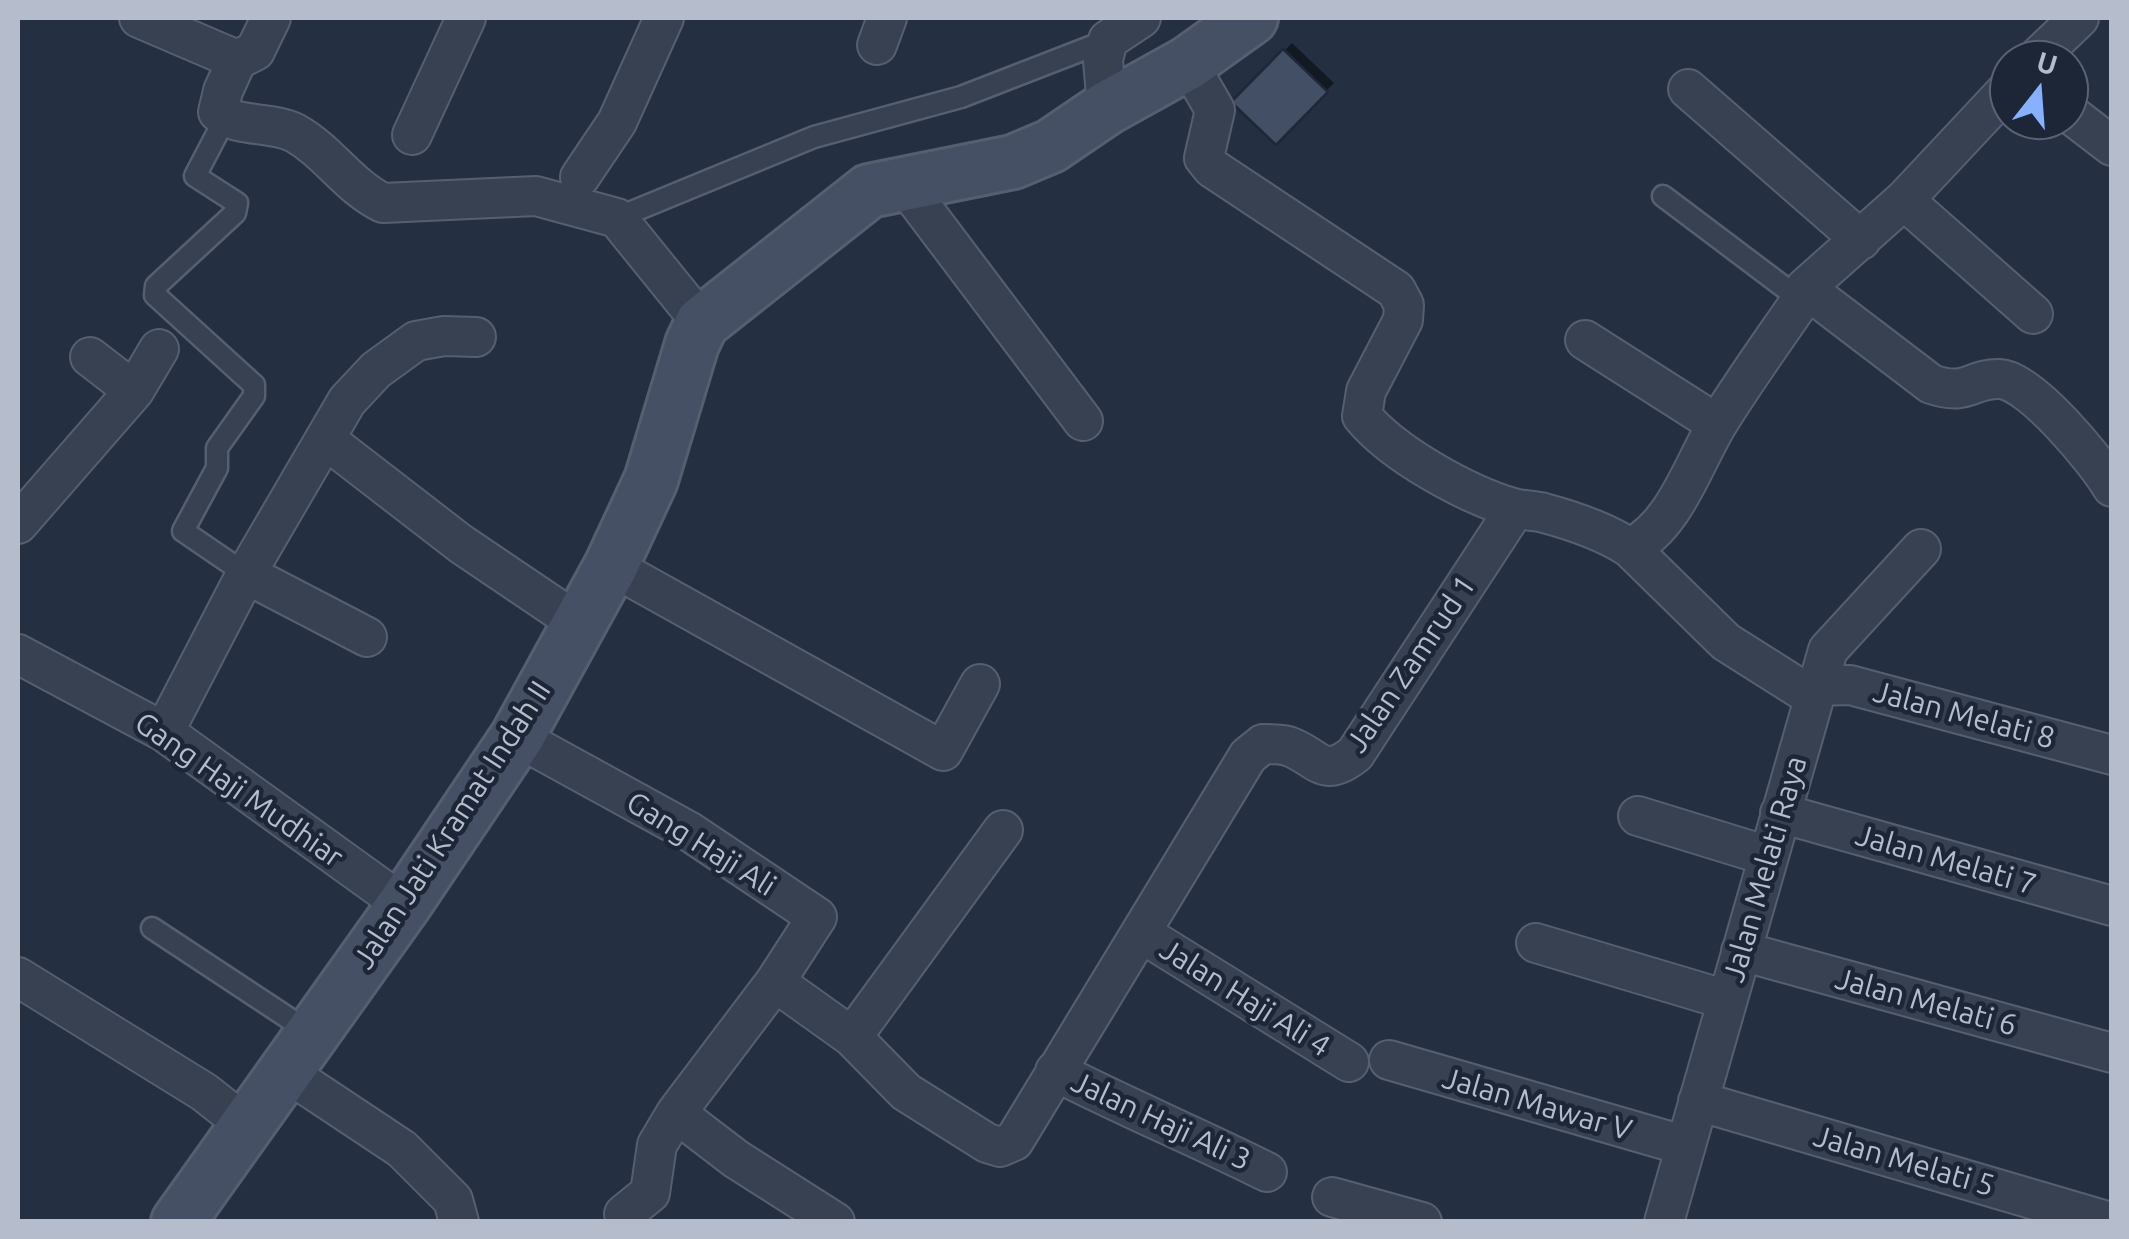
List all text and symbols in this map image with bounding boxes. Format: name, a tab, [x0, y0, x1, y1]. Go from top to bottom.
north arrow	[1989, 40, 2089, 140]
text: U	[2033, 45, 2061, 80]
street label: Jalan Zamrud 1	[1339, 569, 1483, 759]
street label: Jalan Melati 8	[1869, 673, 2059, 757]
street label: Jalan Jati Kramat Indah II	[345, 674, 559, 976]
street label: Gang Haji Mudhiar	[128, 705, 350, 875]
street label: Jalan Melati Raya	[1716, 752, 1814, 986]
street label: Gang Haji Ali	[620, 784, 782, 904]
street label: Jalan Melati 7	[1851, 817, 2041, 903]
street label: Jalan Haji Ali 4	[1153, 931, 1337, 1065]
street label: Jalan Melati 6	[1831, 960, 2021, 1044]
street label: Jalan Mawar V	[1438, 1060, 1636, 1148]
street label: Jalan Haji Ali 3	[1066, 1064, 1256, 1178]
street label: Jalan Melati 5	[1809, 1118, 1999, 1204]

